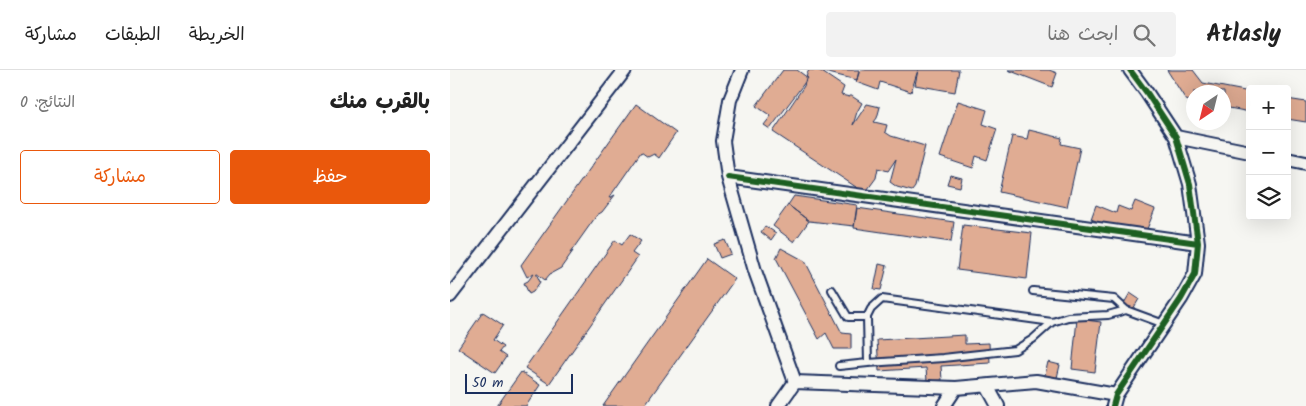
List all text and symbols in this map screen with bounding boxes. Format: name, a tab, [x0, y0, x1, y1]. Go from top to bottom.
search box	[826, 12, 1176, 57]
text: Atlasly	[1206, 15, 1281, 54]
text: ابحث هنا	[1047, 20, 1118, 50]
text: مشاركة	[25, 21, 77, 50]
text: الطبقات	[105, 21, 161, 50]
text: الخريطة	[189, 21, 245, 50]
icon: search	[1130, 21, 1158, 49]
north arrow	[1186, 85, 1231, 130]
map controls	[1246, 85, 1291, 220]
button: +	[1246, 85, 1291, 130]
text: بالقرب منك	[330, 86, 430, 119]
text: النتائج: 0	[20, 90, 75, 115]
button: −	[1246, 130, 1291, 175]
button: مشاركة	[20, 150, 220, 204]
button: حفظ	[230, 150, 430, 204]
button: layers	[1246, 175, 1291, 220]
scale bar	[465, 371, 572, 394]
text: 50 m	[472, 372, 503, 394]

